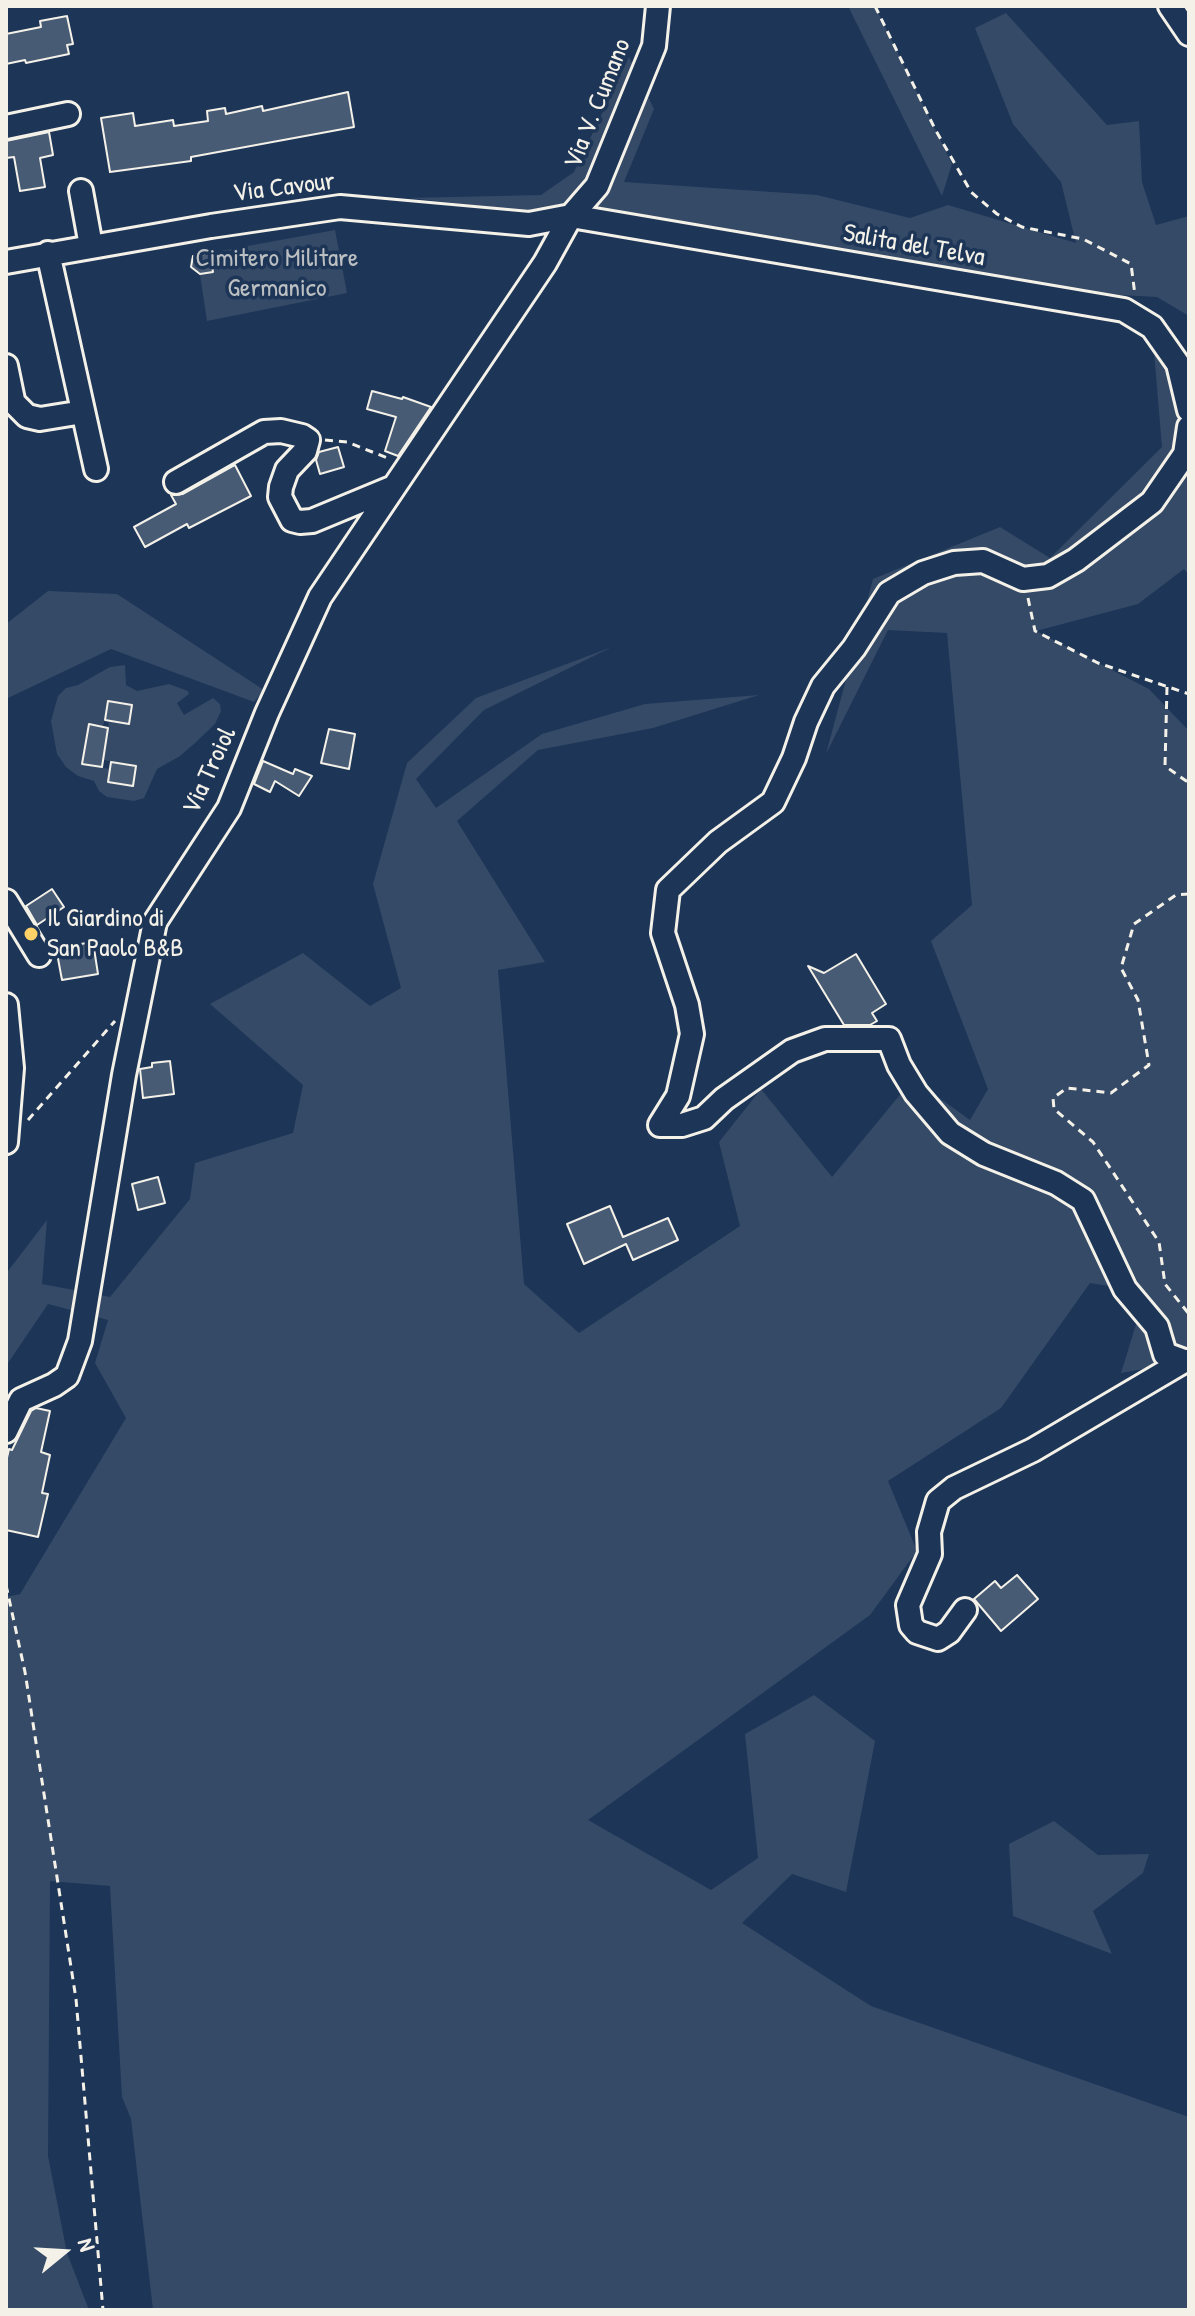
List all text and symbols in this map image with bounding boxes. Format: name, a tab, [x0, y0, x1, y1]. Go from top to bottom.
street label: Via V. Cumano	[558, 34, 638, 174]
street label: Via Cavour	[231, 166, 337, 210]
street label: Salita del Telva	[841, 218, 987, 274]
park label: Cimitero Militare Germanico	[196, 243, 358, 304]
street label: Via Troiol	[176, 722, 244, 820]
place label: Il Giardino di San Paolo B&B	[47, 903, 184, 964]
marker: Il Giardino di San Paolo B&B	[22, 925, 40, 943]
north arrow	[24, 2212, 104, 2292]
text: N	[71, 2234, 103, 2255]

